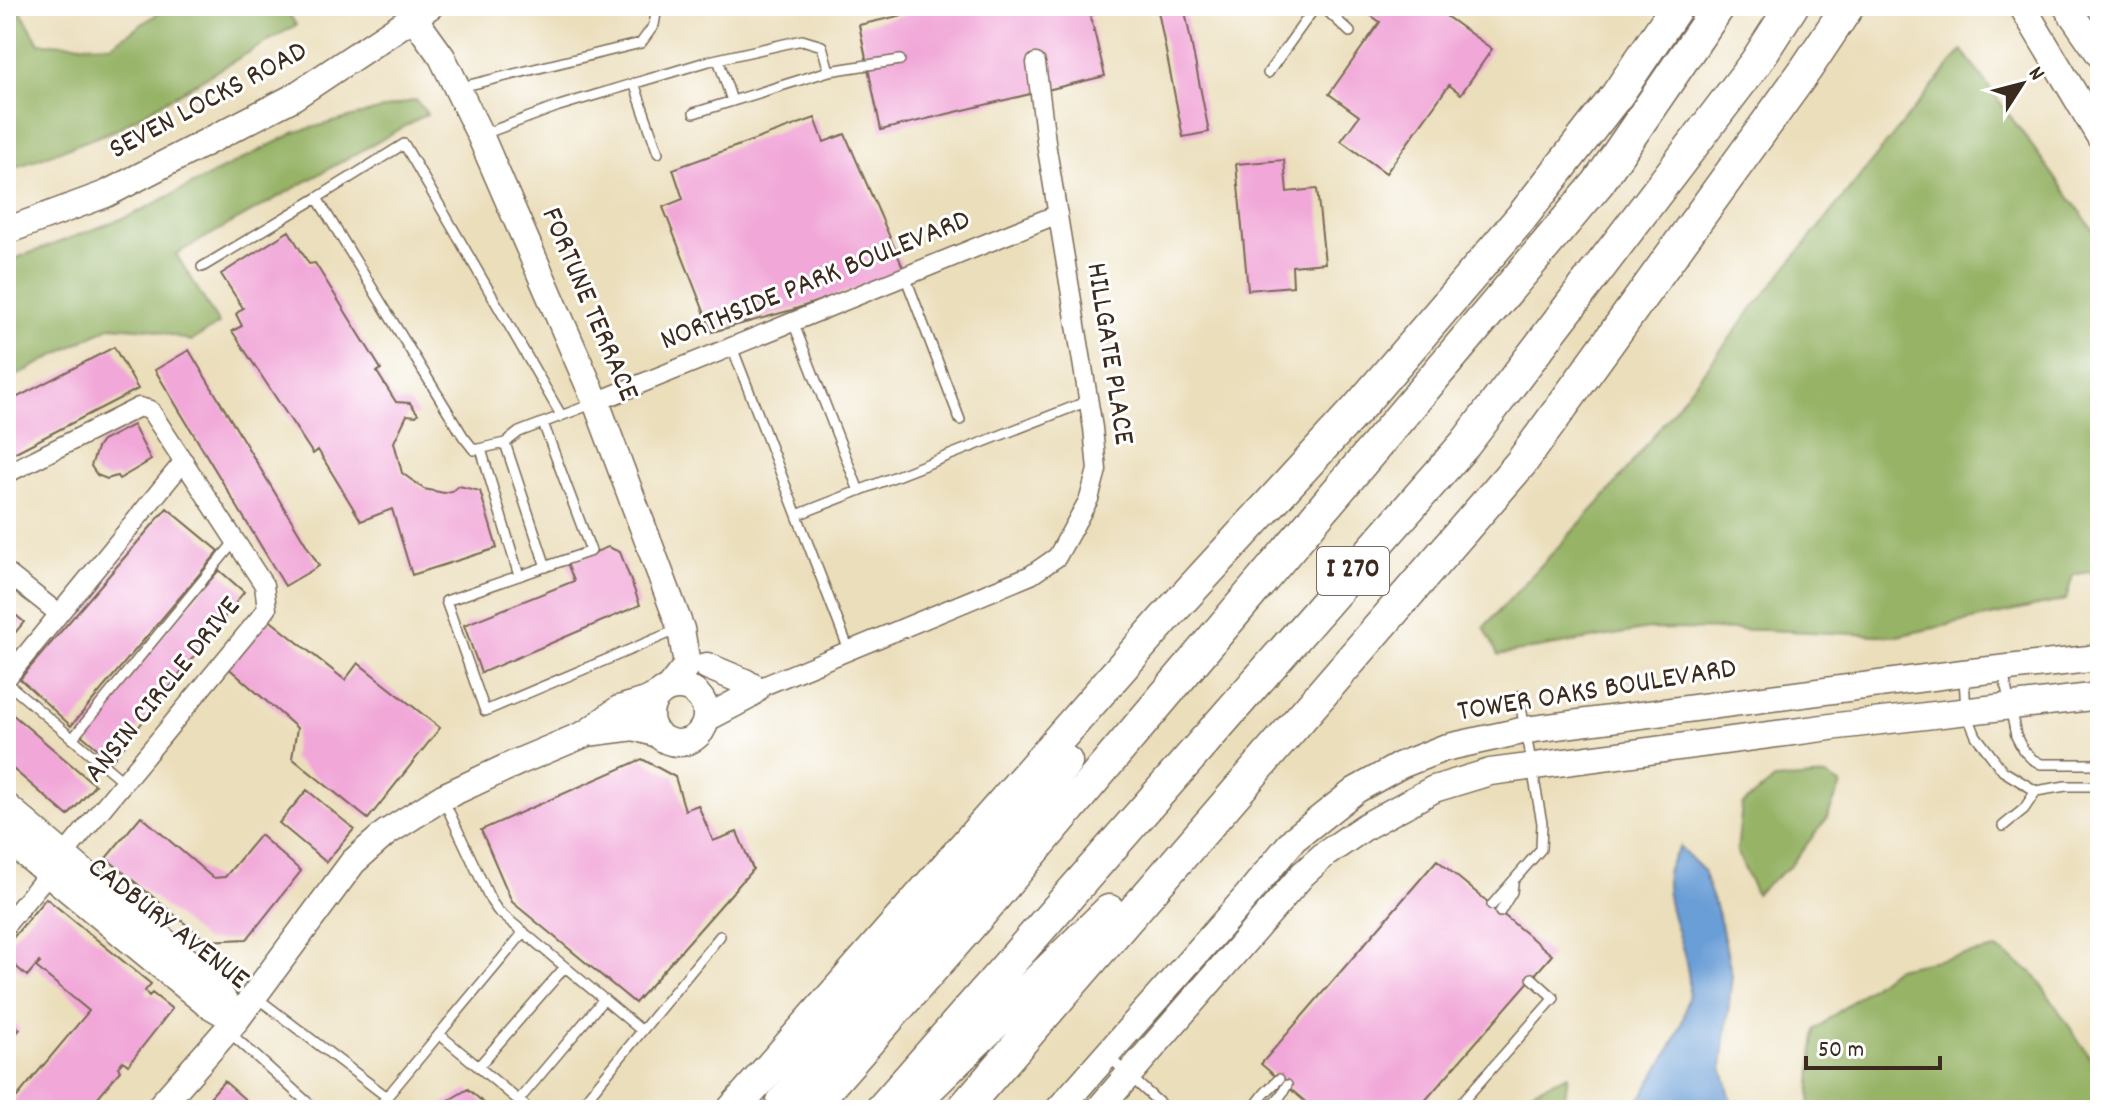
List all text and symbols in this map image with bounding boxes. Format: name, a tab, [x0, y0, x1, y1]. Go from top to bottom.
street label: SEVEN LOCKS ROAD	[102, 32, 316, 172]
north arrow	[1982, 44, 2062, 124]
text: N	[2020, 61, 2051, 88]
street label: NORTHSIDE PARK BOULEVARD	[655, 200, 977, 364]
street label: FORTUNE TERRACE	[528, 201, 648, 409]
street label: HILLGATE PLACE	[1072, 260, 1144, 449]
road number: I 270	[1317, 547, 1389, 595]
street label: ANSIN CIRCLE DRIVE	[75, 588, 253, 794]
street label: TOWER OAKS BOULEVARD	[1454, 649, 1740, 735]
street label: CADBURY AVENUE	[77, 848, 257, 1002]
scale bar	[1806, 1020, 1940, 1070]
text: 50 m	[1818, 1034, 1864, 1068]

